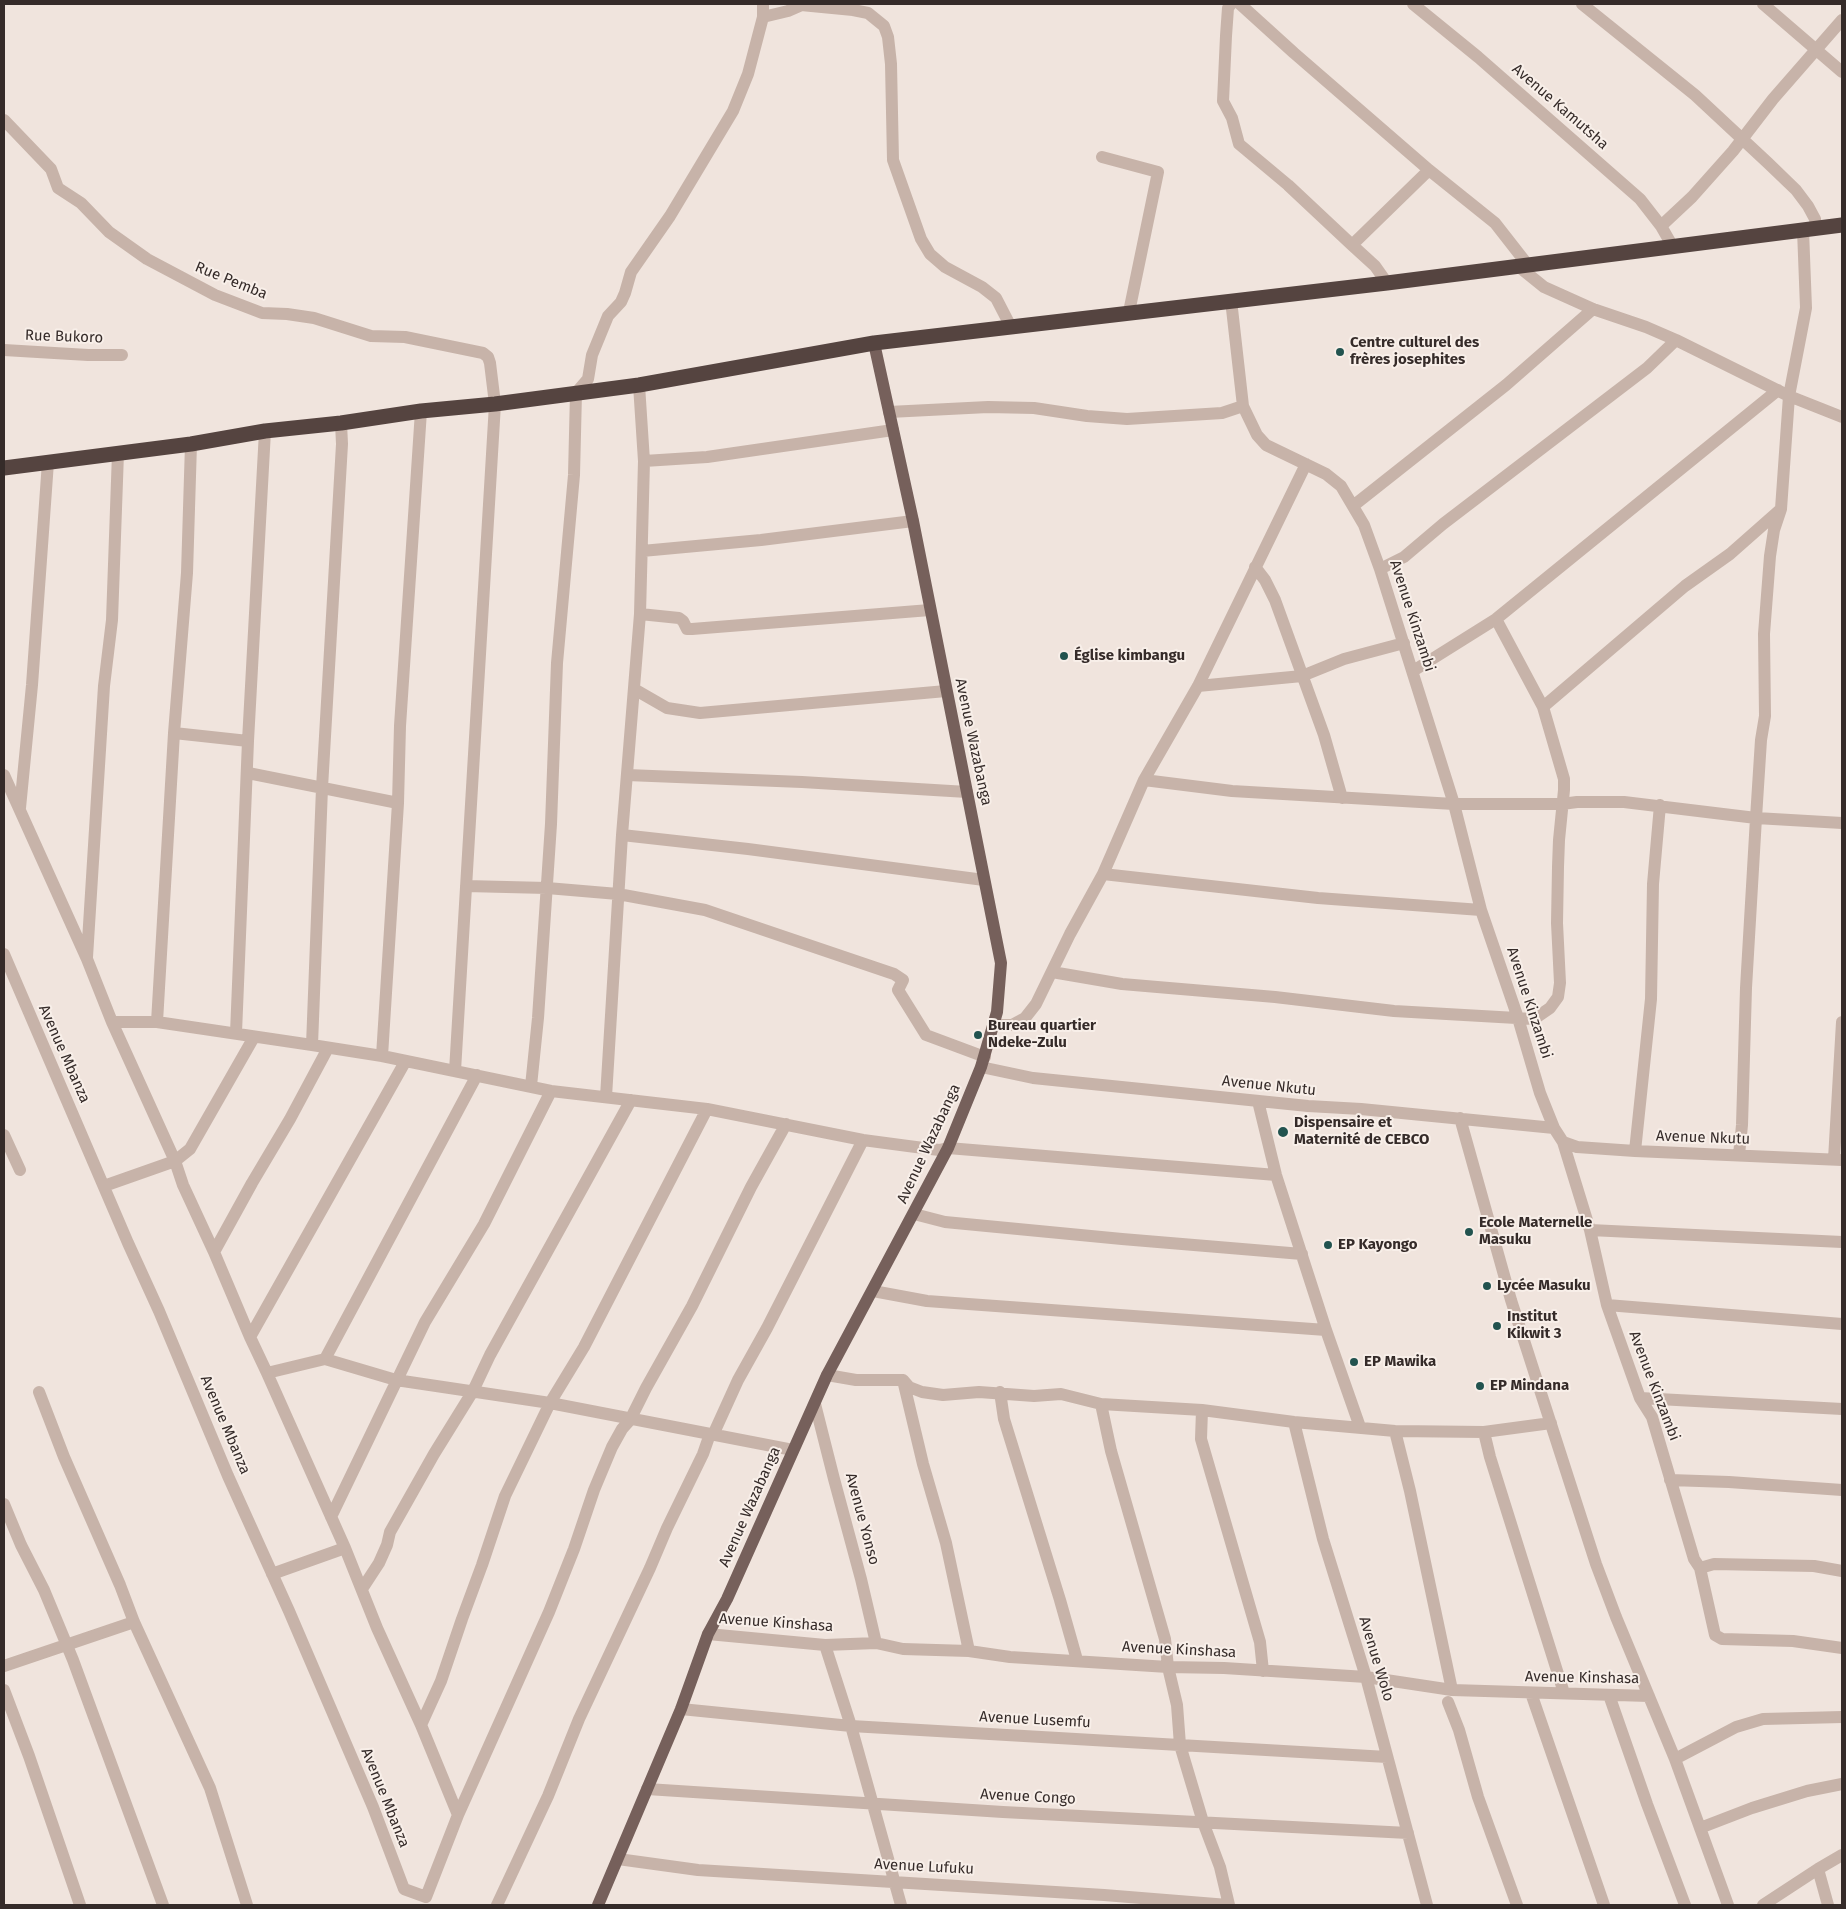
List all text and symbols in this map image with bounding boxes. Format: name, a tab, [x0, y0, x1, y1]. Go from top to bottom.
street label: Avenue Kamutsha	[1508, 60, 1612, 154]
street label: Rue Pemba	[192, 258, 270, 304]
street label: Rue Bukoro	[25, 327, 103, 347]
place label: Centre culturel des frères josephites	[1350, 334, 1479, 369]
marker: Centre culturel des frères josephites	[1334, 346, 1346, 358]
street label: Avenue Kinzambi	[1386, 558, 1438, 674]
place label: Église kimbangu	[1074, 647, 1185, 665]
marker: Église kimbangu	[1058, 650, 1070, 662]
street label: Avenue Wazabanga	[951, 677, 995, 807]
street label: Avenue Kinzambi	[1503, 945, 1555, 1061]
street label: Avenue Mbanza	[34, 1002, 94, 1106]
place label: Bureau quartier Ndeke-Zulu	[988, 1017, 1096, 1052]
marker: Bureau quartier Ndeke-Zulu	[972, 1029, 984, 1041]
street label: Avenue Nkutu	[1221, 1072, 1317, 1100]
street label: Avenue Wazabanga	[893, 1081, 965, 1207]
place label: Dispensaire et Maternité de CEBCO	[1294, 1114, 1429, 1149]
marker: Dispensaire et Maternité de CEBCO	[1276, 1125, 1290, 1139]
street label: Avenue Nkutu	[1655, 1127, 1751, 1149]
place label: Ecole Maternelle Masuku	[1479, 1214, 1592, 1249]
marker: Ecole Maternelle Masuku	[1463, 1226, 1475, 1238]
place label: EP Kayongo	[1338, 1236, 1418, 1254]
marker: EP Kayongo	[1322, 1239, 1334, 1251]
place label: Lycée Masuku	[1497, 1277, 1591, 1295]
marker: Lycée Masuku	[1481, 1280, 1493, 1292]
place label: Institut Kikwit 3	[1507, 1308, 1562, 1343]
marker: Institut Kikwit 3	[1491, 1320, 1503, 1332]
street label: Avenue Kinzambi	[1625, 1329, 1683, 1443]
place label: EP Mawika	[1364, 1353, 1436, 1371]
marker: EP Mawika	[1348, 1356, 1360, 1368]
street label: Avenue Mbanza	[196, 1373, 254, 1477]
place label: EP Mindana	[1490, 1377, 1569, 1395]
marker: EP Mindana	[1474, 1380, 1486, 1392]
street label: Avenue Wazabanga	[715, 1444, 785, 1570]
street label: Avenue Yonso	[841, 1471, 883, 1567]
street label: Avenue Kinshasa	[718, 1610, 834, 1636]
street label: Avenue Wolo	[1355, 1614, 1397, 1704]
street label: Avenue Kinshasa	[1121, 1638, 1237, 1662]
street label: Avenue Kinshasa	[1525, 1668, 1639, 1688]
street label: Avenue Lusemfu	[979, 1708, 1091, 1732]
street label: Avenue Mbanza	[357, 1746, 413, 1850]
street label: Avenue Congo	[980, 1786, 1076, 1808]
street label: Avenue Lufuku	[874, 1855, 974, 1879]

